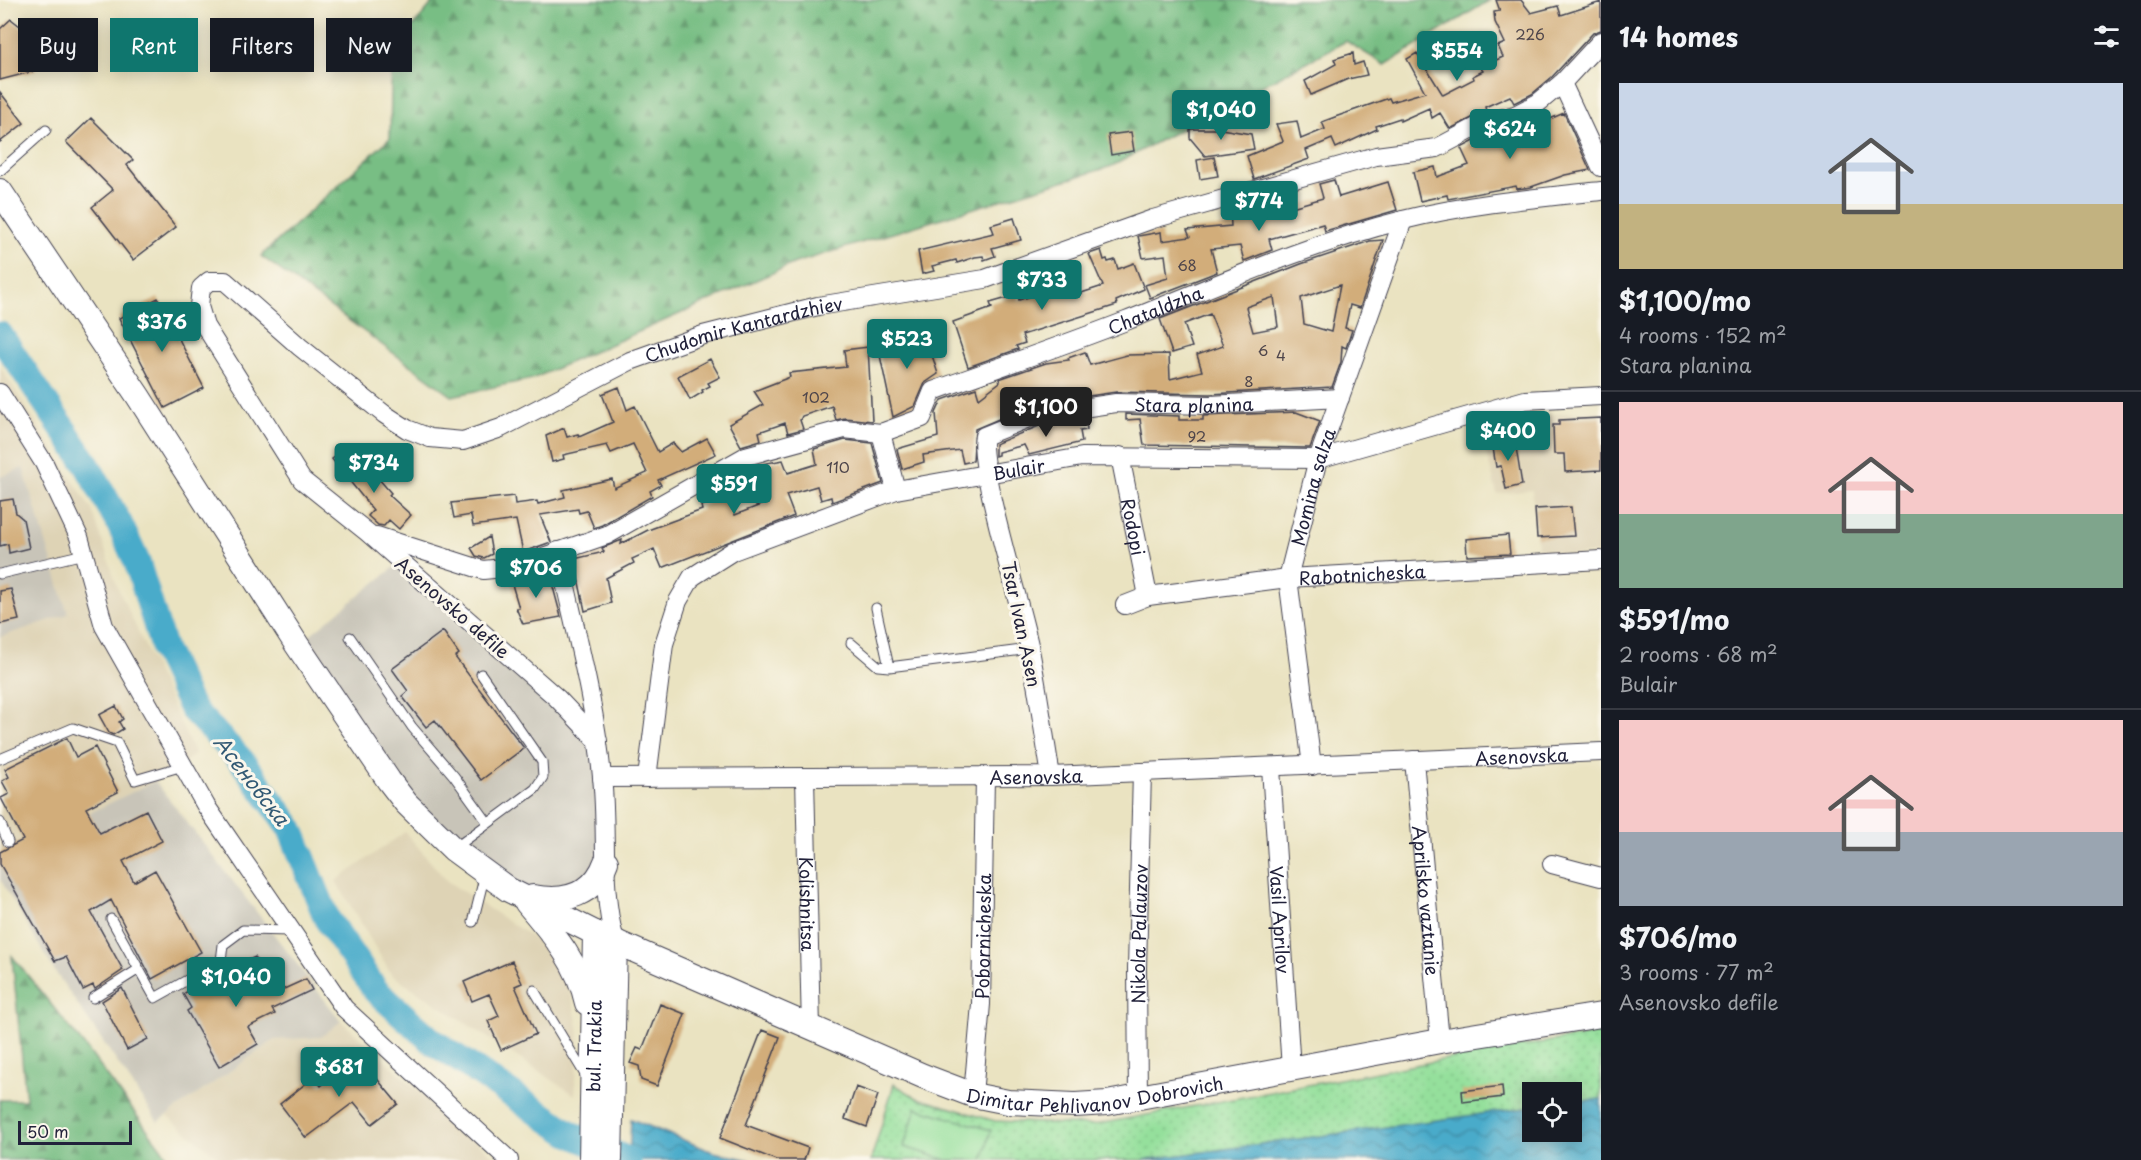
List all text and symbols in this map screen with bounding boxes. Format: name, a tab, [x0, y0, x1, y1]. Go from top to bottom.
text: 14 homes	[1619, 17, 1738, 56]
chip: Buy	[18, 18, 98, 72]
chip: Rent	[110, 18, 198, 72]
chip: Filters	[210, 18, 314, 72]
chip: New	[326, 18, 412, 72]
icon: filters	[2090, 20, 2123, 53]
house number: 226	[1515, 22, 1545, 45]
pin: $554	[1421, 31, 1493, 82]
text: $554	[1431, 35, 1483, 65]
pin: $1,040	[1172, 90, 1270, 141]
text: $1,040	[1186, 94, 1256, 124]
pin: $624	[1474, 109, 1546, 160]
text: $624	[1484, 113, 1536, 143]
icon: home	[1817, 122, 1925, 230]
pin: $774	[1223, 181, 1295, 232]
text: $774	[1235, 185, 1283, 215]
house number: 68	[1177, 253, 1197, 276]
pin: $733	[1006, 260, 1078, 311]
text: $733	[1017, 264, 1067, 294]
street label: Chataldzha	[1104, 278, 1207, 340]
text: $1,100/mo	[1619, 281, 1751, 320]
street label: Chudomir Kantardzhiev	[641, 289, 844, 368]
pin: $376	[126, 302, 198, 353]
text: $376	[137, 306, 187, 336]
pin: $523	[871, 319, 943, 370]
text: 4 rooms · 152 m²	[1619, 320, 1787, 350]
text: $523	[881, 323, 933, 353]
house number: 6	[1258, 338, 1268, 361]
house number: 4	[1276, 343, 1286, 366]
text: Stara planina	[1619, 350, 1751, 380]
house number: 8	[1244, 369, 1254, 392]
house number: 102	[802, 385, 830, 408]
pin: $1,100	[997, 387, 1095, 438]
street label: Stara planina	[1134, 389, 1255, 419]
text: $1,100	[1014, 391, 1078, 421]
pin: $400	[1472, 411, 1544, 462]
text: $400	[1480, 415, 1536, 445]
street label: Momina salza	[1283, 423, 1342, 548]
house number: 92	[1188, 424, 1206, 447]
icon: home	[1817, 441, 1925, 549]
pin: $734	[338, 443, 410, 494]
text: $734	[349, 447, 399, 477]
street label: Bulair	[990, 450, 1047, 486]
house number: 110	[826, 455, 850, 478]
pin: $591	[698, 464, 770, 515]
text: $591	[711, 468, 757, 498]
street label: Rodopi	[1115, 496, 1153, 558]
pin: $706	[500, 548, 572, 599]
street label: Asenovsko defile	[390, 550, 516, 664]
text: $706	[510, 552, 562, 582]
street label: Rabotnicheska	[1298, 557, 1427, 591]
street label: Tsar Ivan Asen	[995, 559, 1049, 689]
text: $591/mo	[1619, 600, 1729, 639]
text: 2 rooms · 68 m²	[1619, 639, 1778, 669]
text: Bulair	[1619, 669, 1677, 699]
water label: Асеновска	[207, 728, 297, 832]
street label: Asenovska	[1474, 740, 1569, 771]
icon: home	[1817, 759, 1925, 867]
street label: Asenovska	[989, 761, 1084, 790]
street label: Aprilsko vaztanie	[1407, 824, 1447, 977]
street label: Kolishnitsa	[793, 856, 823, 953]
street label: Nikola Palauzov	[1123, 864, 1153, 1004]
street label: Vasil Aprilov	[1264, 865, 1298, 974]
street label: Pobornicheska	[968, 872, 997, 999]
text: $706/mo	[1619, 918, 1737, 957]
pin: $1,040	[187, 957, 285, 1008]
text: 3 rooms · 77 m²	[1619, 957, 1774, 987]
text: $1,040	[201, 961, 271, 991]
text: Asenovsko defile	[1619, 987, 1779, 1017]
street label: bul. Trakia	[579, 1000, 607, 1092]
pin: $681	[303, 1047, 375, 1098]
text: $681	[315, 1051, 363, 1081]
street label: Dimitar Pehlivanov Dobrovich	[964, 1068, 1225, 1118]
map controls	[1522, 1082, 1582, 1142]
button: locate	[1522, 1082, 1582, 1142]
scale bar	[18, 1118, 132, 1146]
text: 50 m	[27, 1119, 68, 1143]

